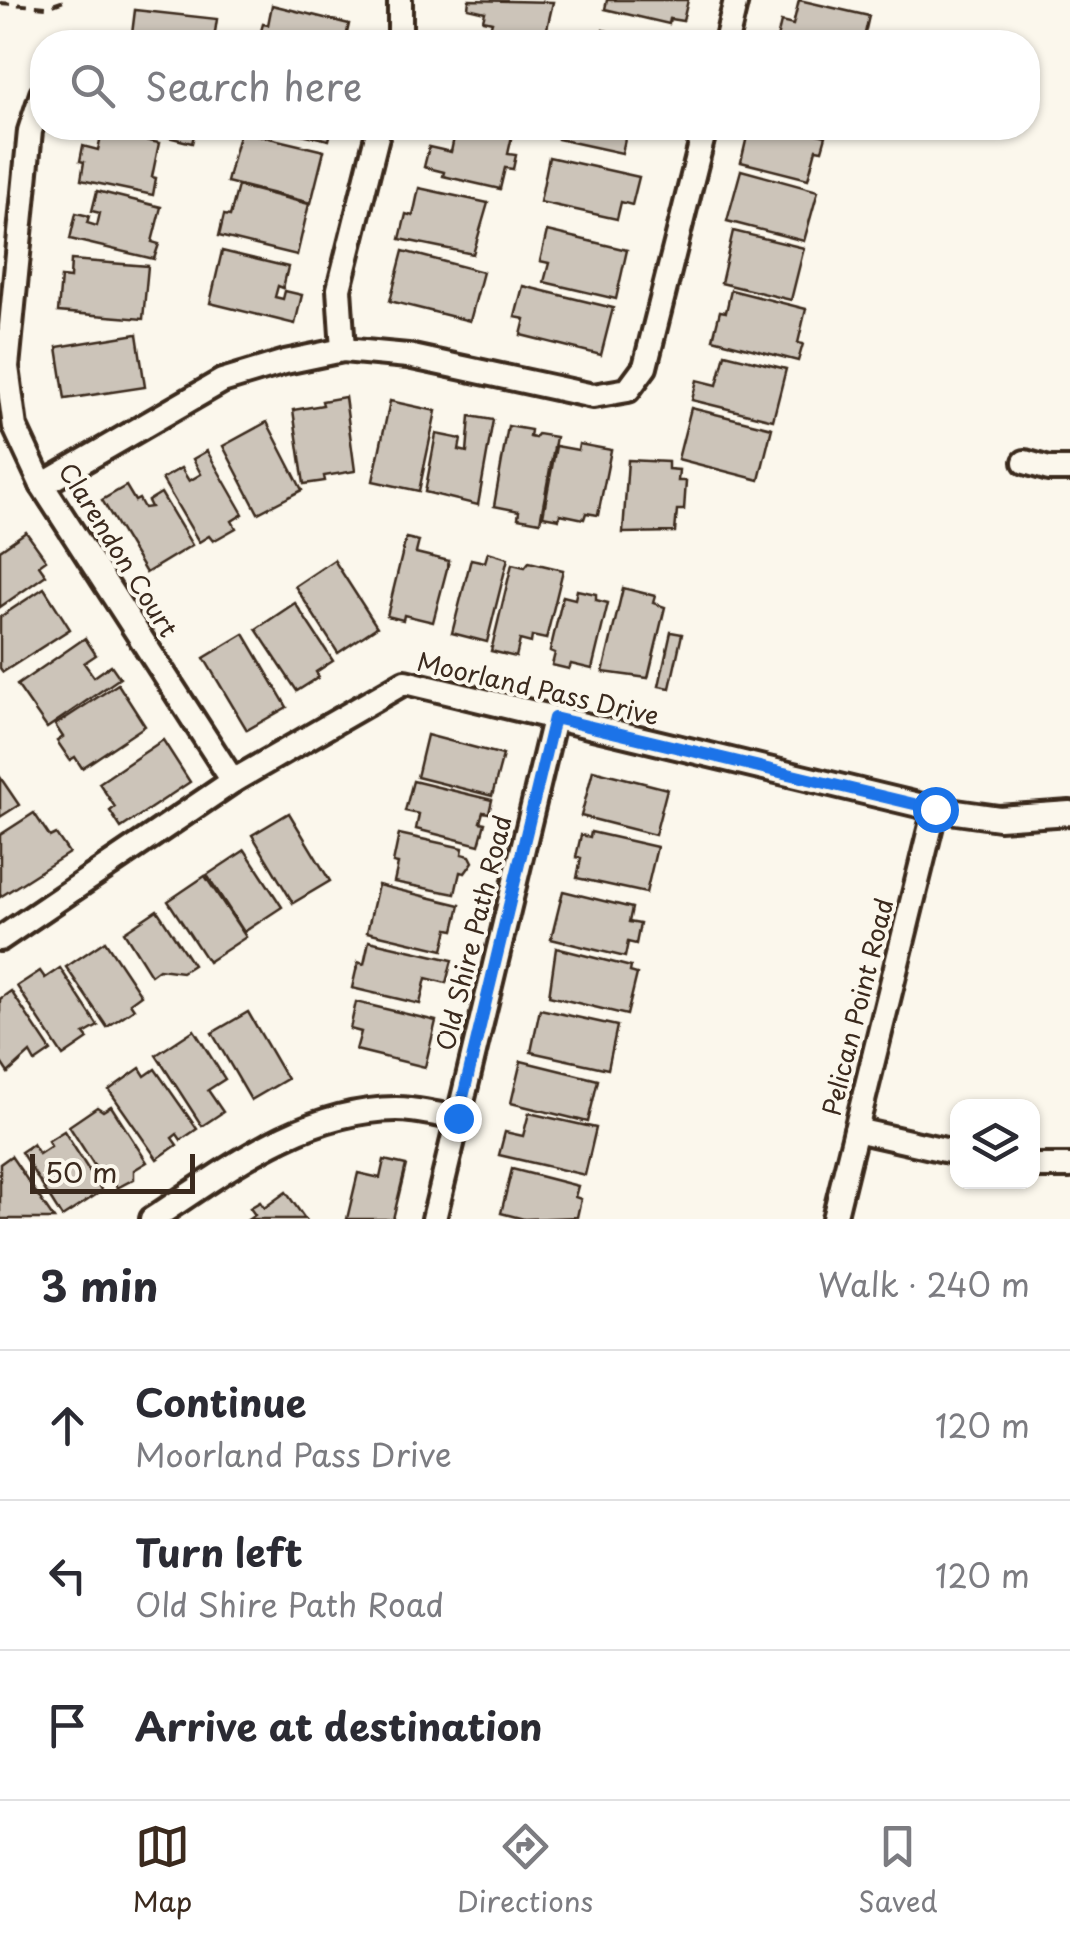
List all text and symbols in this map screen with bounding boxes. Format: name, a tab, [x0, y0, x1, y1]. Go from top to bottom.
search box	[30, 30, 1040, 140]
text: Search here	[145, 57, 362, 114]
icon: search	[65, 58, 120, 113]
street label: Clarendon Court	[50, 455, 188, 644]
street label: Moorland Pass Drive	[413, 642, 663, 734]
route start	[913, 787, 959, 833]
street label: Old Shire Path Road	[425, 811, 521, 1055]
street label: Pelican Point Road	[812, 894, 902, 1119]
route end	[436, 1096, 482, 1142]
map controls	[950, 1099, 1040, 1189]
button: layers	[950, 1099, 1040, 1189]
scale bar	[30, 1149, 195, 1194]
text: 50 m	[45, 1150, 118, 1193]
text: 3 min	[40, 1253, 158, 1316]
text: Walk · 240 m	[818, 1260, 1030, 1308]
text: Continue	[135, 1373, 306, 1430]
icon: ahead	[40, 1398, 95, 1453]
text: 120 m	[935, 1401, 1030, 1449]
text: Moorland Pass Drive	[135, 1430, 452, 1478]
text: Turn left	[135, 1523, 303, 1580]
icon: left	[40, 1548, 95, 1603]
text: 120 m	[935, 1551, 1030, 1599]
text: Old Shire Path Road	[135, 1580, 444, 1628]
text: Arrive at destination	[135, 1697, 543, 1754]
icon: arrive	[40, 1698, 95, 1753]
tab: Map	[132, 1819, 192, 1922]
tab: Directions	[457, 1819, 593, 1922]
tab: Saved	[858, 1819, 938, 1922]

